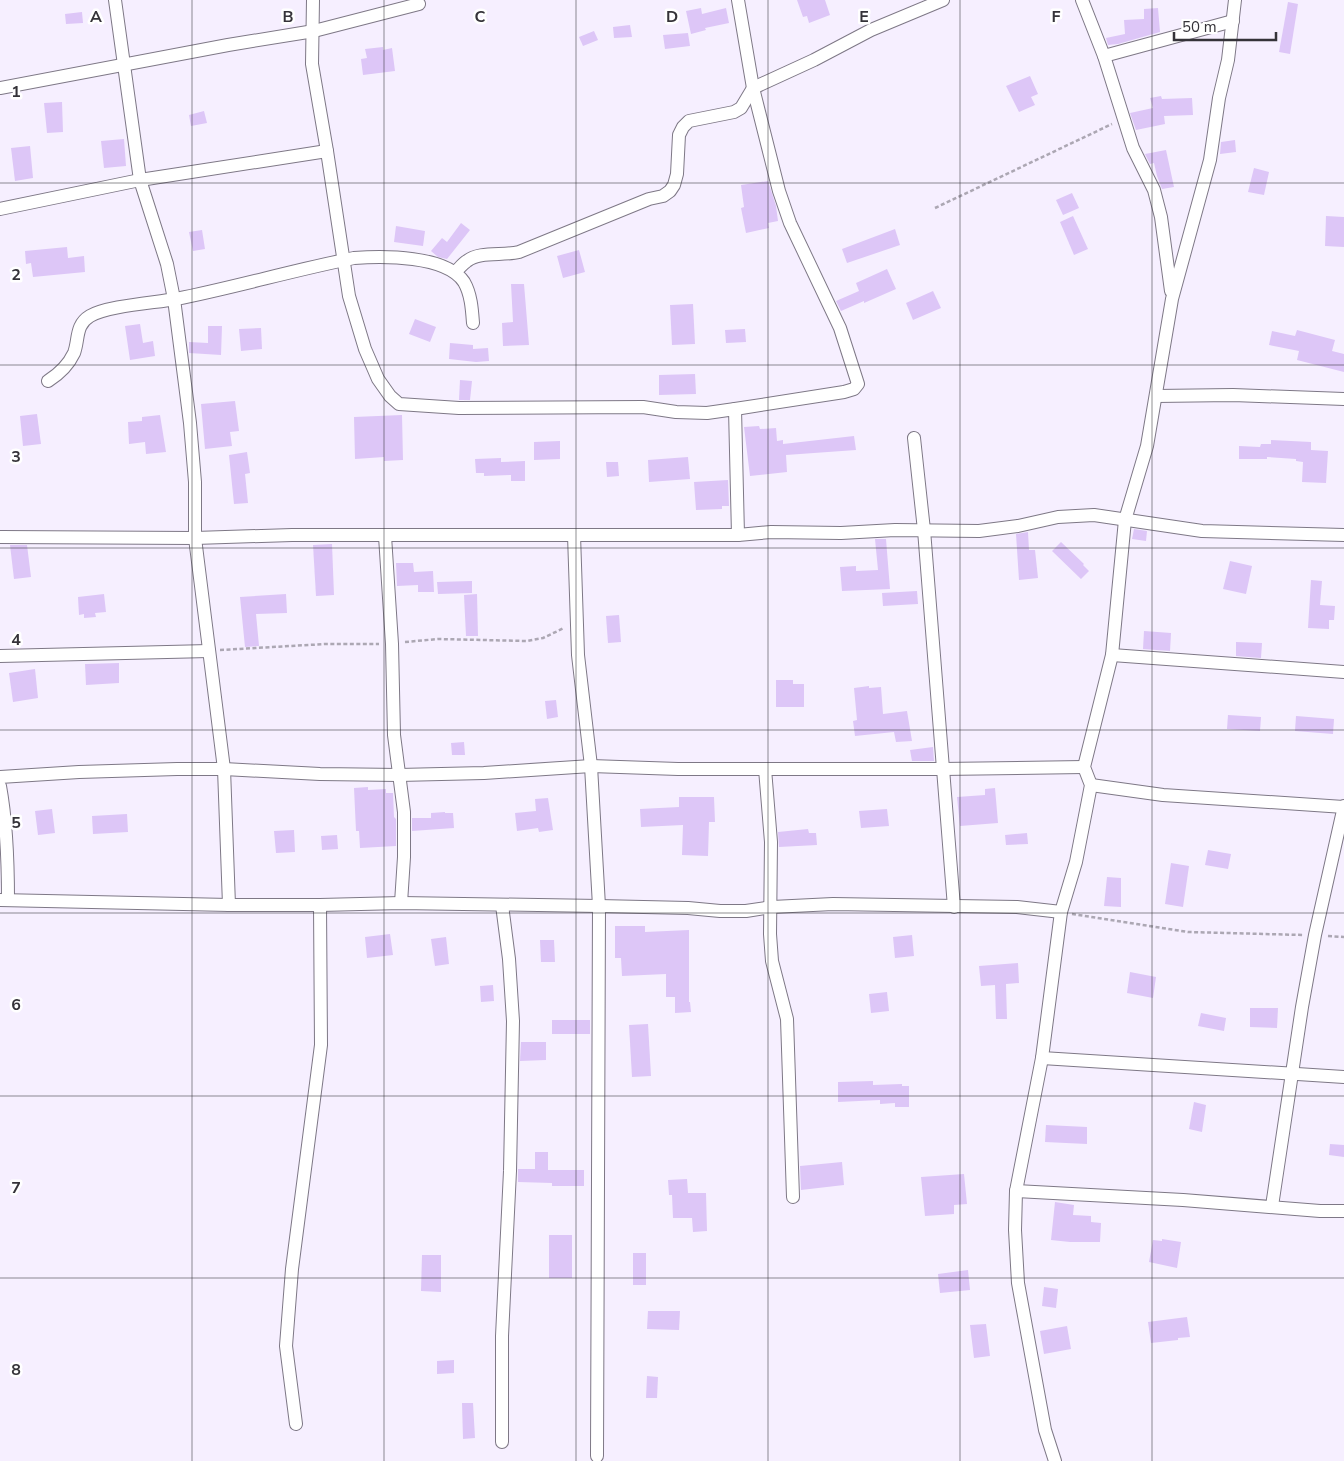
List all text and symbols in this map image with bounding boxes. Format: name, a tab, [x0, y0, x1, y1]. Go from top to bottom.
text: A	[90, 6, 102, 28]
text: B	[282, 6, 294, 28]
text: C	[475, 6, 486, 28]
text: D	[666, 6, 678, 28]
text: E	[859, 6, 869, 28]
text: F	[1052, 6, 1061, 28]
scale bar	[1174, 10, 1276, 42]
text: 50 m	[1182, 17, 1217, 37]
text: 1	[11, 81, 21, 103]
text: 2	[11, 264, 21, 286]
text: 3	[11, 446, 21, 468]
text: 4	[11, 629, 21, 651]
text: 5	[11, 812, 21, 834]
text: 6	[11, 994, 21, 1016]
text: 7	[11, 1177, 21, 1199]
text: 8	[11, 1359, 21, 1381]

